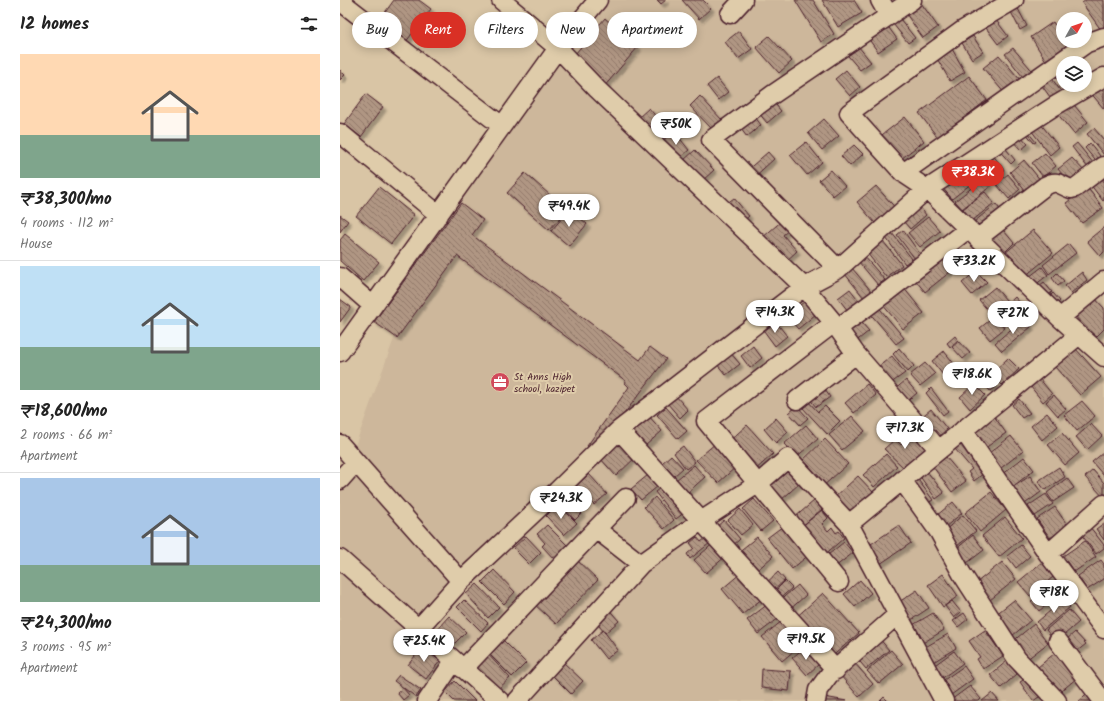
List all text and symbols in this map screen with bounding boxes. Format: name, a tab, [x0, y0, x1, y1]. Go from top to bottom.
text: 12 homes	[20, 11, 89, 38]
chip: Buy	[352, 12, 402, 48]
chip: Rent	[410, 12, 466, 48]
chip: Filters	[474, 12, 538, 48]
chip: New	[546, 12, 599, 48]
chip: Apartment	[607, 12, 697, 48]
north arrow	[1056, 12, 1092, 48]
map controls	[1056, 12, 1092, 92]
icon: filters	[298, 13, 320, 35]
button: layers	[1056, 56, 1092, 92]
icon: home	[134, 80, 206, 152]
pin: ₹50K	[652, 112, 700, 146]
text: ₹50K	[660, 114, 692, 135]
pin: ₹38.3K	[940, 160, 1006, 194]
text: ₹38.3K	[951, 162, 995, 183]
text: ₹38,300/mo	[20, 186, 112, 213]
pin: ₹49.4K	[536, 194, 602, 228]
text: ₹49.4K	[548, 196, 590, 217]
text: 4 rooms · 112 m²	[20, 213, 113, 234]
text: House	[20, 234, 52, 255]
pin: ₹33.2K	[941, 249, 1007, 283]
text: ₹33.2K	[952, 251, 996, 272]
icon: home	[134, 292, 206, 364]
pin: ₹14.3K	[742, 300, 808, 334]
pin: ₹27K	[989, 301, 1037, 335]
text: ₹14.3K	[755, 302, 795, 323]
text: ₹27K	[997, 303, 1029, 324]
pin: ₹18.6K	[939, 362, 1005, 396]
text: ₹18.6K	[952, 364, 992, 385]
place label: St Anns High school, kazipet	[514, 369, 575, 397]
office icon: St Anns High school, kazipet	[489, 371, 511, 393]
text: ₹18,600/mo	[20, 398, 108, 425]
pin: ₹17.3K	[872, 416, 938, 450]
text: ₹17.3K	[885, 418, 925, 439]
text: 2 rooms · 66 m²	[20, 425, 112, 446]
text: Apartment	[20, 446, 78, 467]
pin: ₹24.3K	[528, 486, 594, 520]
text: ₹24.3K	[539, 488, 583, 509]
icon: home	[134, 504, 206, 576]
pin: ₹18K	[1030, 580, 1078, 614]
text: ₹18K	[1039, 582, 1069, 603]
text: ₹24,300/mo	[20, 610, 112, 637]
pin: ₹19.5K	[773, 627, 839, 661]
pin: ₹25.4K	[391, 629, 457, 663]
text: ₹19.5K	[786, 629, 826, 650]
text: ₹25.4K	[402, 631, 446, 652]
text: 3 rooms · 95 m²	[20, 637, 111, 658]
text: Apartment	[20, 658, 78, 679]

